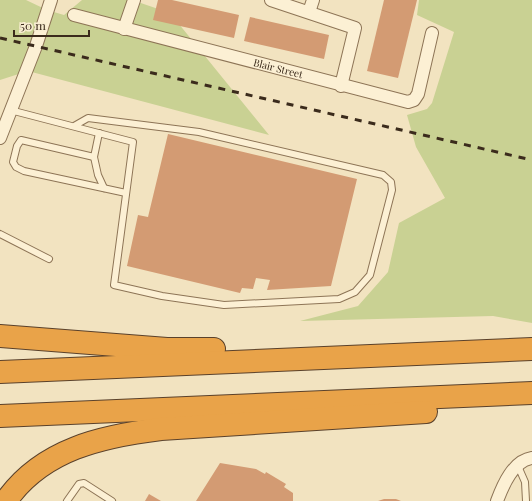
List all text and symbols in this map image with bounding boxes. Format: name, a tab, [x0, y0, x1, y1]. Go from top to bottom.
scale bar	[14, 12, 89, 38]
text: 50 m	[20, 17, 46, 33]
street label: Blair Street	[252, 55, 305, 81]

